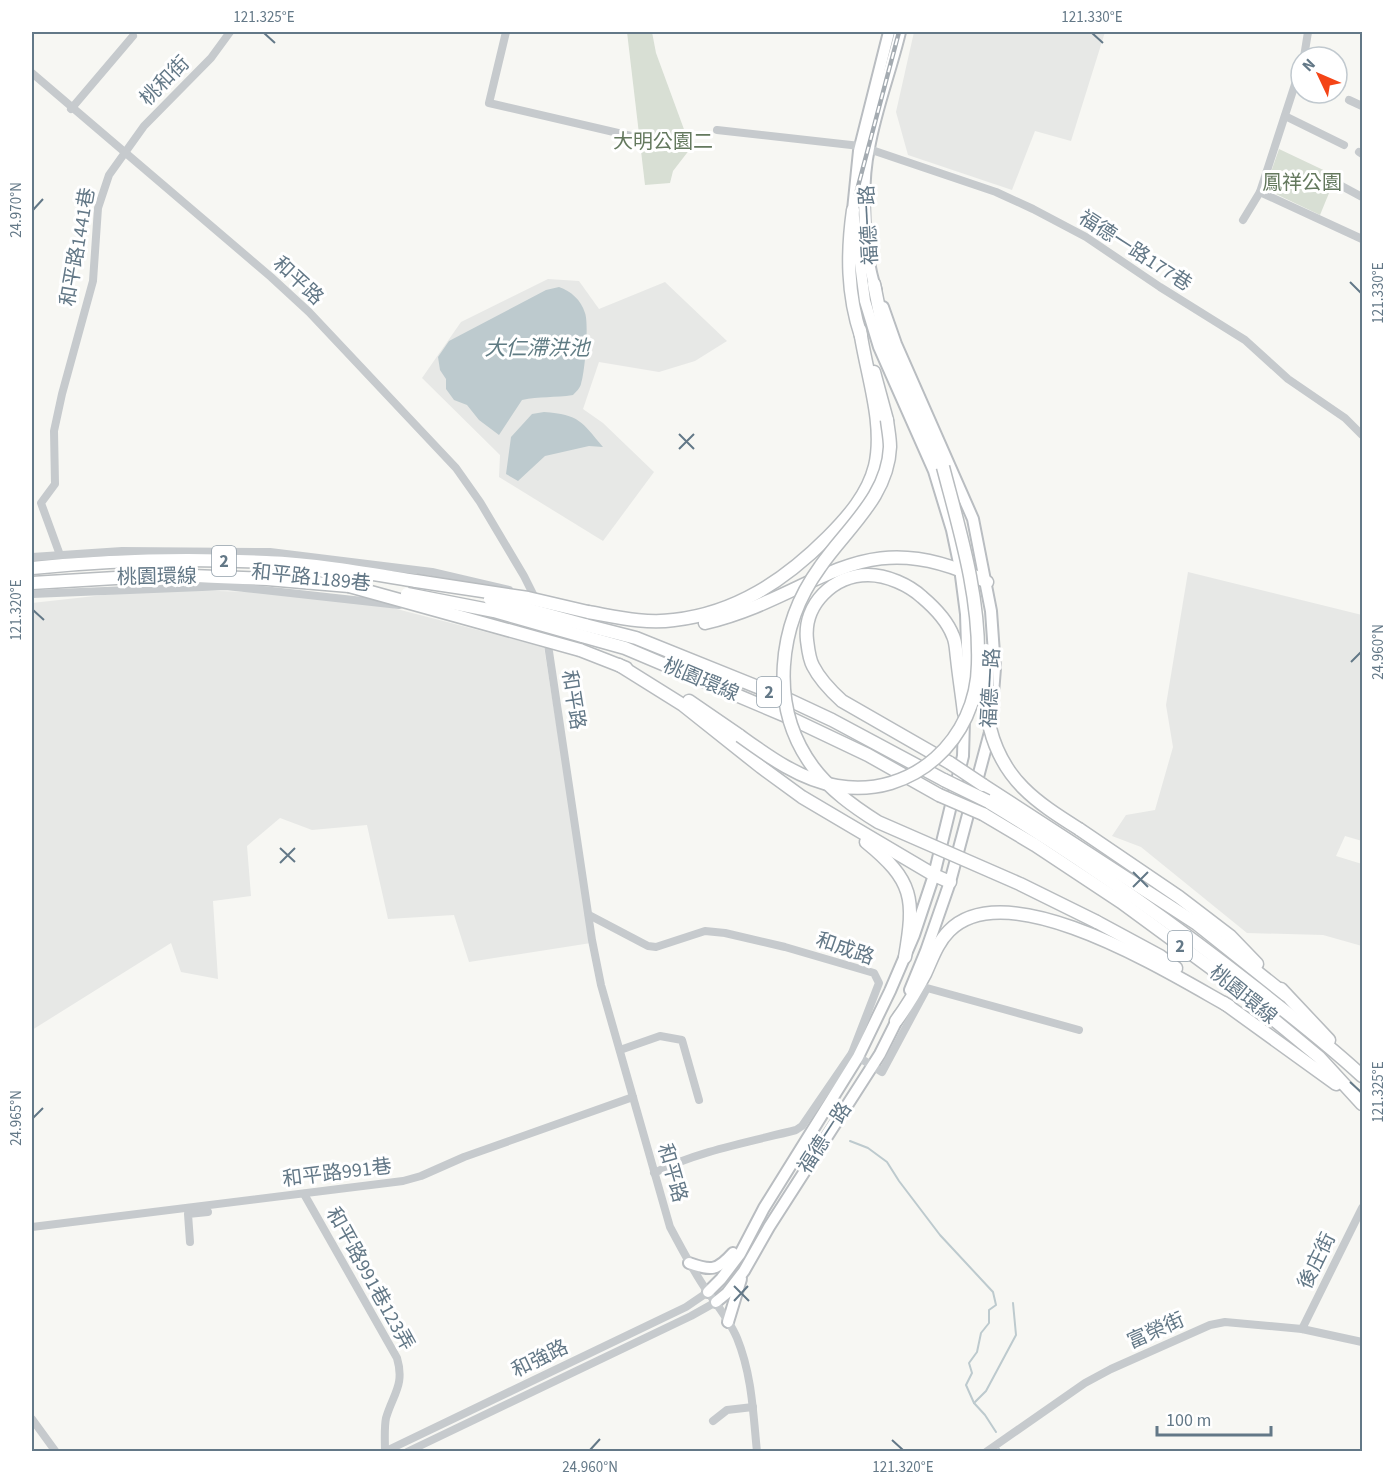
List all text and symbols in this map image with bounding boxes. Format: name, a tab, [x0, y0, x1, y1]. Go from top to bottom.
text: 121.325°E	[233, 7, 295, 28]
text: 121.330°E	[1061, 7, 1123, 28]
north arrow	[1289, 45, 1349, 105]
street label: 桃和街	[134, 50, 196, 112]
text: N	[1297, 54, 1321, 77]
park label: 大明公園二	[613, 128, 713, 156]
park label: 鳳祥公園	[1262, 169, 1342, 197]
text: 24.970°N	[6, 182, 27, 238]
street label: 福德一路	[853, 184, 885, 266]
street label: 和平路1441巷	[54, 186, 102, 308]
street label: 福德一路177巷	[1073, 204, 1197, 298]
street label: 和平路	[267, 250, 329, 312]
text: 121.330°E	[1368, 262, 1389, 324]
water label: 大仁滯洪池	[485, 333, 591, 363]
road number: 2	[212, 546, 236, 576]
street label: 和平路1189巷	[250, 558, 372, 598]
street label: 桃園環線	[117, 562, 197, 592]
text: 121.320°E	[6, 579, 27, 641]
text: 24.960°N	[1368, 624, 1389, 680]
street label: 福德一路	[975, 647, 1007, 729]
street label: 桃園環線	[659, 651, 743, 709]
street label: 和平路	[554, 668, 592, 732]
road number: 2	[757, 677, 781, 707]
street label: 和成路	[812, 926, 878, 972]
road number: 2	[1168, 931, 1192, 961]
street label: 桃園環線	[1203, 959, 1283, 1031]
text: 121.325°E	[1368, 1061, 1389, 1123]
text: 24.965°N	[6, 1090, 27, 1146]
street label: 福德一路	[791, 1097, 859, 1179]
street label: 和平路	[650, 1140, 694, 1206]
street label: 和平路991巷	[281, 1152, 393, 1194]
street label: 和平路991巷123弄	[319, 1202, 421, 1356]
street label: 後庄街	[1291, 1228, 1343, 1294]
street label: 富榮街	[1123, 1306, 1189, 1356]
street label: 和強路	[507, 1333, 573, 1385]
scale bar	[1157, 1399, 1271, 1437]
text: 100 m	[1166, 1408, 1211, 1433]
text: 24.960°N	[562, 1457, 618, 1478]
text: 121.320°E	[872, 1457, 934, 1478]

